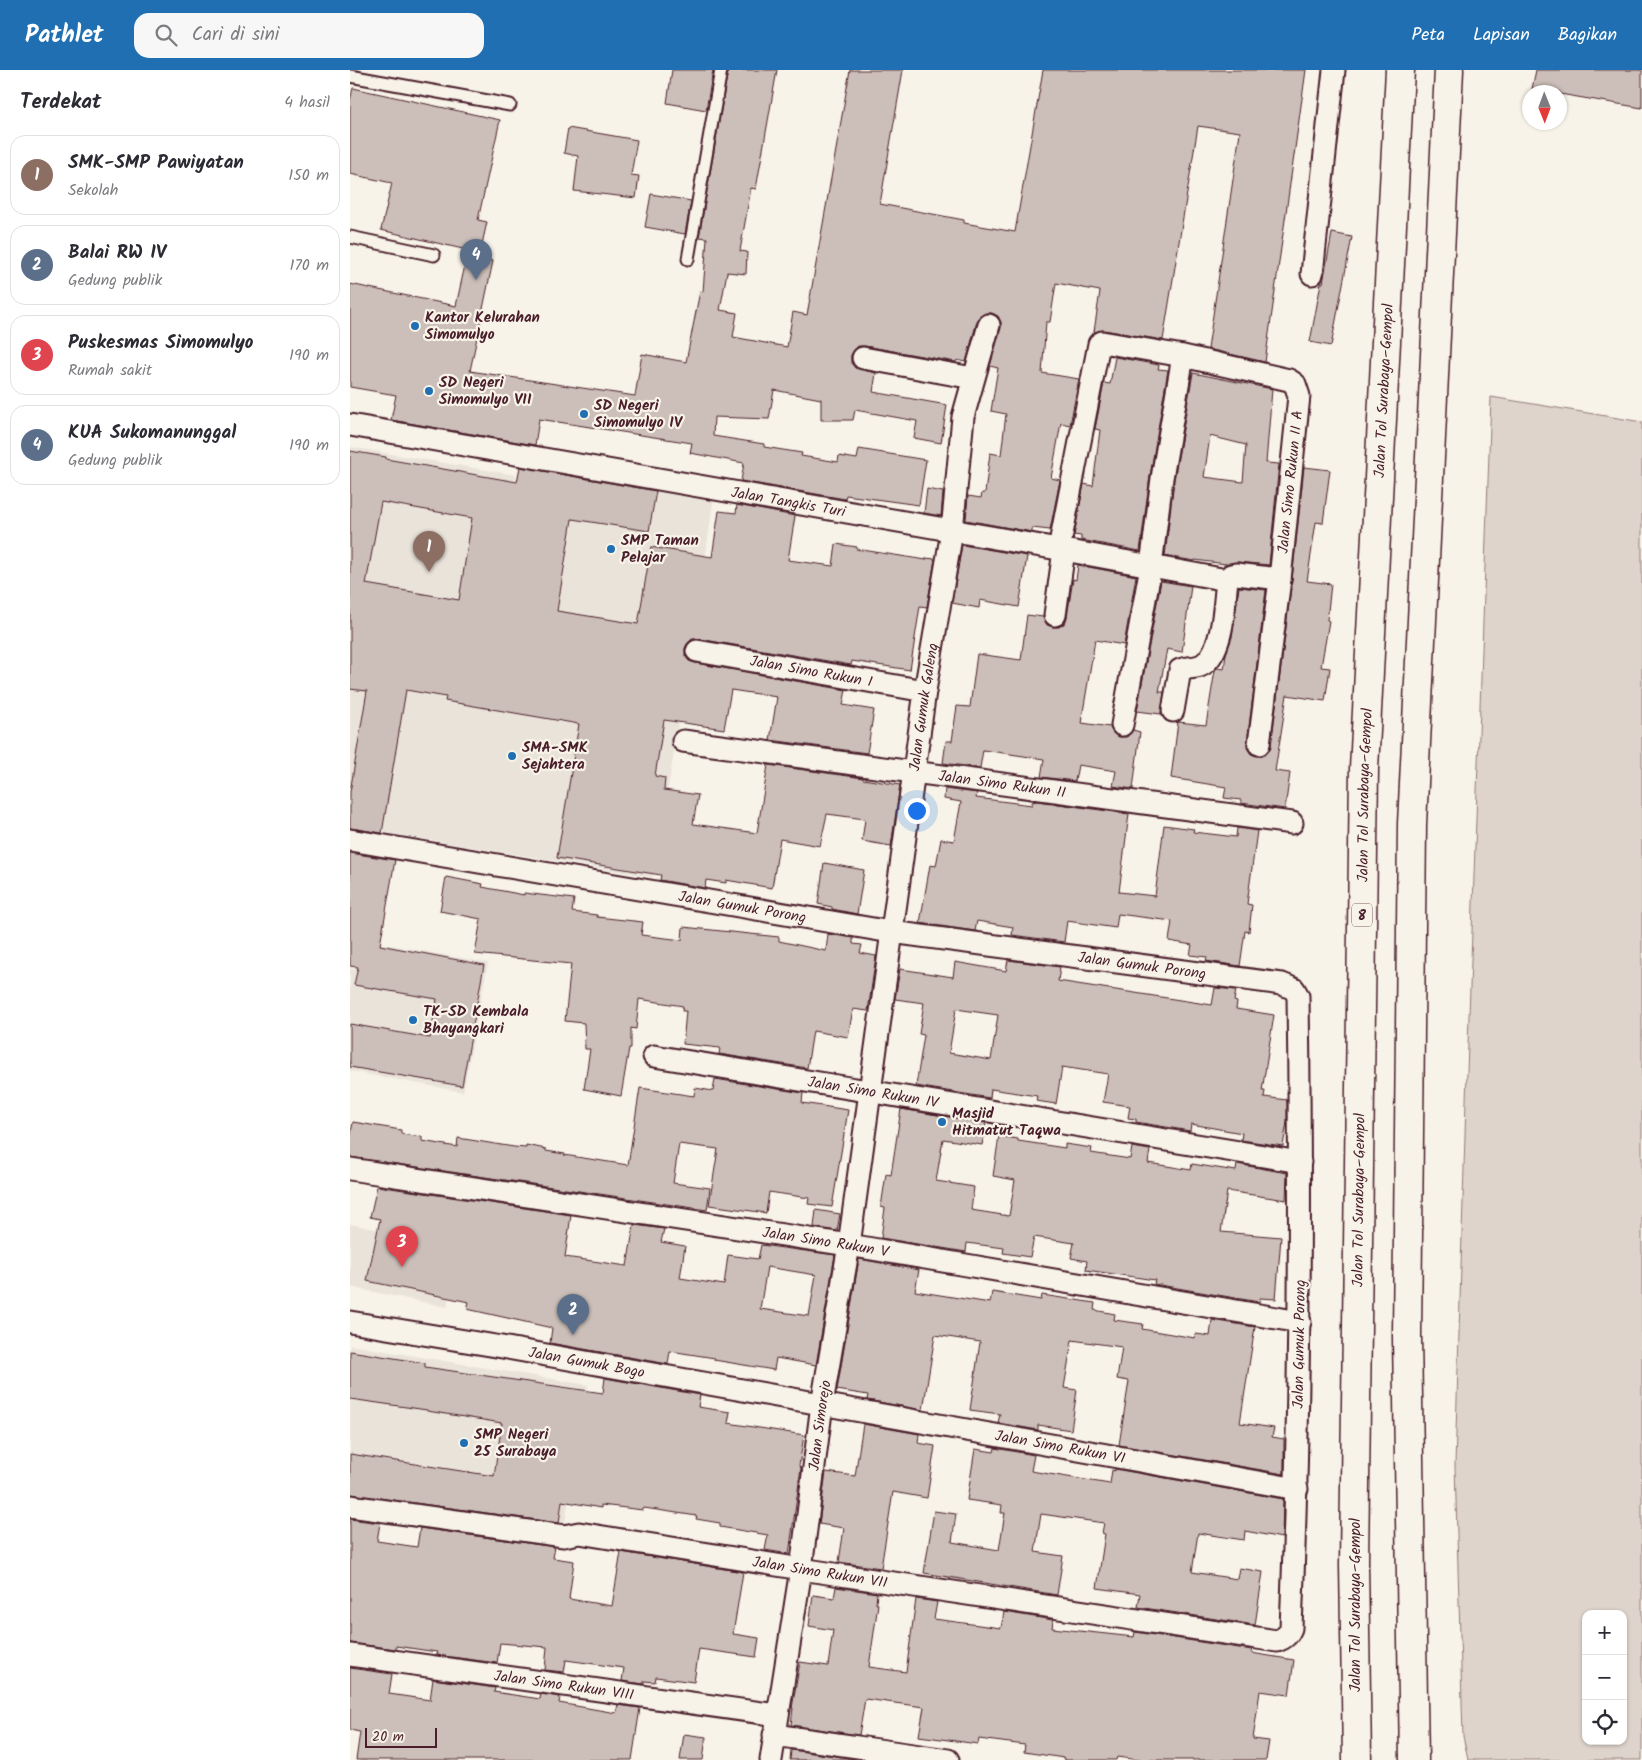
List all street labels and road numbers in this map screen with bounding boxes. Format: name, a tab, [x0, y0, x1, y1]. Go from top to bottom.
street label: Jalan Tol Surabaya–Gempol	[1368, 303, 1401, 478]
street label: Jalan Simo Rukun II A	[1272, 409, 1310, 555]
street label: Jalan Tangkis Turi	[729, 481, 849, 525]
street label: Jalan Gumuk Galeng	[903, 641, 946, 773]
street label: Jalan Simo Rukun I	[748, 649, 875, 695]
street label: Jalan Tol Surabaya–Gempol	[1352, 707, 1380, 882]
street label: Jalan Simo Rukun II	[937, 764, 1068, 805]
street label: Jalan Gumuk Porong	[676, 885, 808, 930]
road number: 8	[1352, 904, 1372, 926]
street label: Jalan Gumuk Porong	[1076, 946, 1208, 987]
street label: Jalan Simo Rukun IV	[806, 1070, 941, 1116]
street label: Jalan Tol Surabaya–Gempol	[1346, 1112, 1373, 1287]
street label: Jalan Simo Rukun V	[761, 1221, 891, 1265]
street label: Jalan Gumuk Porong	[1287, 1279, 1313, 1409]
street label: Jalan Gumuk Bogo	[526, 1341, 647, 1385]
street label: Jalan Simorejo	[803, 1378, 839, 1473]
street label: Jalan Simo Rukun VI	[993, 1424, 1127, 1471]
street label: Jalan Tol Surabaya–Gempol	[1344, 1518, 1368, 1692]
street label: Jalan Simo Rukun VII	[751, 1550, 890, 1596]
street label: Jalan Simo Rukun VIII	[492, 1664, 636, 1708]

